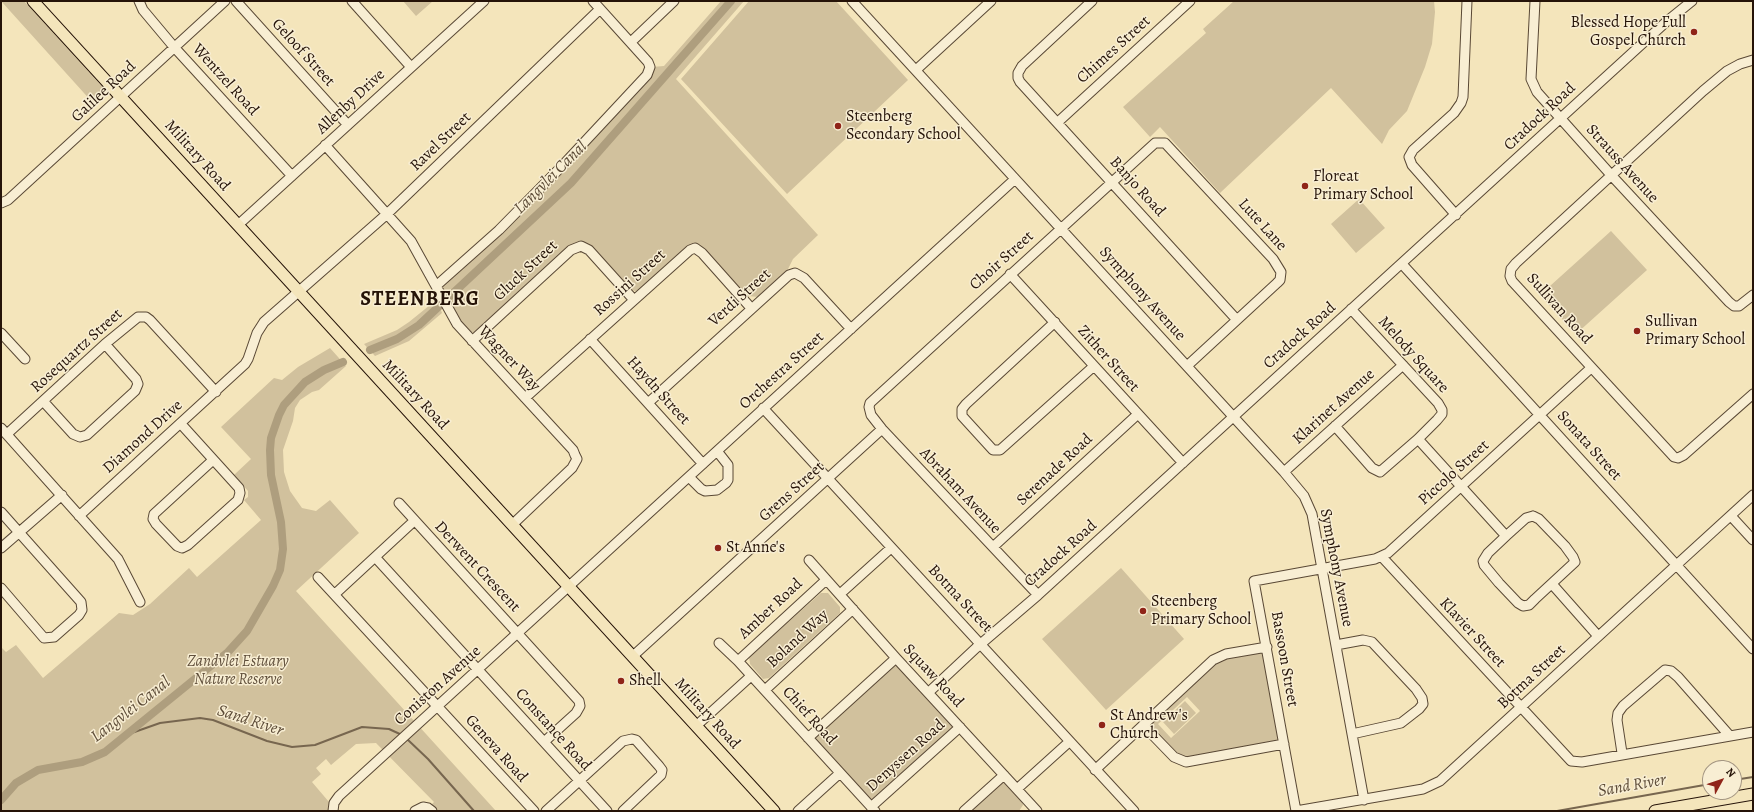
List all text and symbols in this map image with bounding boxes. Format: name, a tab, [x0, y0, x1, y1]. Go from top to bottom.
street label: Chimes Street	[1073, 12, 1155, 88]
place label: Blessed Hope Full Gospel Church	[1570, 13, 1686, 51]
street label: Geloof Street	[267, 15, 339, 91]
marker: Blessed Hope Full Gospel Church	[1689, 27, 1699, 37]
street label: Wentzel Road	[188, 40, 262, 120]
street label: Galilee Road	[68, 57, 140, 127]
street label: Allenby Drive	[313, 65, 389, 139]
street label: Cradock Road	[1500, 79, 1580, 155]
place label: Steenberg Secondary School	[846, 107, 961, 145]
street label: Ravel Street	[407, 108, 475, 176]
street label: Military Road	[160, 116, 234, 196]
marker: Steenberg Secondary School	[833, 121, 843, 131]
street label: Strauss Avenue	[1582, 121, 1662, 207]
water label: Langvlei Canal	[510, 137, 592, 219]
street label: Banjo Road	[1105, 153, 1169, 221]
place label: Floreat Primary School	[1313, 167, 1413, 205]
marker: Floreat Primary School	[1300, 181, 1310, 191]
street label: Lute Lane	[1233, 195, 1291, 255]
street label: Choir Street	[966, 227, 1038, 295]
street label: Gluck Street	[490, 237, 562, 305]
street label: Symphony Avenue	[1095, 243, 1189, 345]
street label: Rossini Street	[590, 246, 670, 320]
street label: Verdi Street	[705, 265, 775, 331]
street label: Sullivan Road	[1522, 269, 1596, 349]
district label: STEENBERG	[360, 288, 480, 312]
street label: Cradock Road	[1260, 298, 1340, 374]
street label: Rosequartz Street	[27, 305, 127, 397]
place label: Sullivan Primary School	[1645, 312, 1745, 350]
street label: Melody Square	[1373, 313, 1453, 397]
street label: Wagner Way	[474, 322, 544, 396]
street label: Zither Street	[1073, 322, 1143, 396]
marker: Sullivan Primary School	[1632, 326, 1642, 336]
street label: Orchestra Street	[736, 328, 828, 414]
street label: Haydn Street	[622, 353, 694, 429]
street label: Military Road	[378, 356, 452, 434]
street label: Klarinet Avenue	[1289, 365, 1379, 449]
street label: Diamond Drive	[99, 396, 187, 478]
street label: Sonata Street	[1553, 407, 1625, 485]
street label: Serenade Road	[1013, 430, 1097, 510]
street label: Piccolo Street	[1415, 436, 1493, 510]
street label: Abraham Avenue	[915, 444, 1005, 538]
street label: Grens Street	[755, 458, 829, 526]
street label: Symphony Avenue	[1315, 507, 1357, 629]
street label: Cradock Road	[1021, 516, 1101, 592]
street label: Derwent Crescent	[430, 518, 524, 616]
place label: St Anne's	[726, 538, 785, 558]
marker: St Anne's	[713, 543, 723, 553]
street label: Botma Street	[924, 561, 996, 637]
street label: Amber Road	[735, 575, 807, 643]
place label: Steenberg Primary School	[1151, 592, 1251, 630]
street label: Klavier Street	[1435, 594, 1509, 672]
street label: Boland Way	[763, 606, 833, 672]
marker: Steenberg Primary School	[1138, 606, 1148, 616]
street label: Bassoon Street	[1266, 610, 1302, 708]
street label: Squaw Road	[899, 640, 967, 712]
street label: Botma Street	[1494, 641, 1570, 713]
street label: Coniston Avenue	[391, 642, 485, 730]
park label: Zandvlei Estuary Nature Reserve	[187, 652, 289, 690]
place label: Shell	[629, 671, 661, 691]
water label: Langvlei Canal	[87, 673, 175, 747]
street label: Military Road	[670, 674, 744, 754]
marker: Shell	[616, 676, 626, 686]
street label: Chief Road	[778, 683, 840, 749]
street label: Constance Road	[511, 685, 595, 775]
water label: Sand River	[214, 701, 286, 741]
place label: St Andrew's Church	[1110, 706, 1188, 744]
street label: Geneva Road	[461, 711, 531, 787]
street label: Denyssen Road	[863, 716, 949, 796]
marker: St Andrew's Church	[1097, 720, 1107, 730]
north arrow	[1702, 760, 1742, 800]
text: N	[1722, 765, 1739, 780]
water label: Sand River	[1597, 770, 1667, 802]

